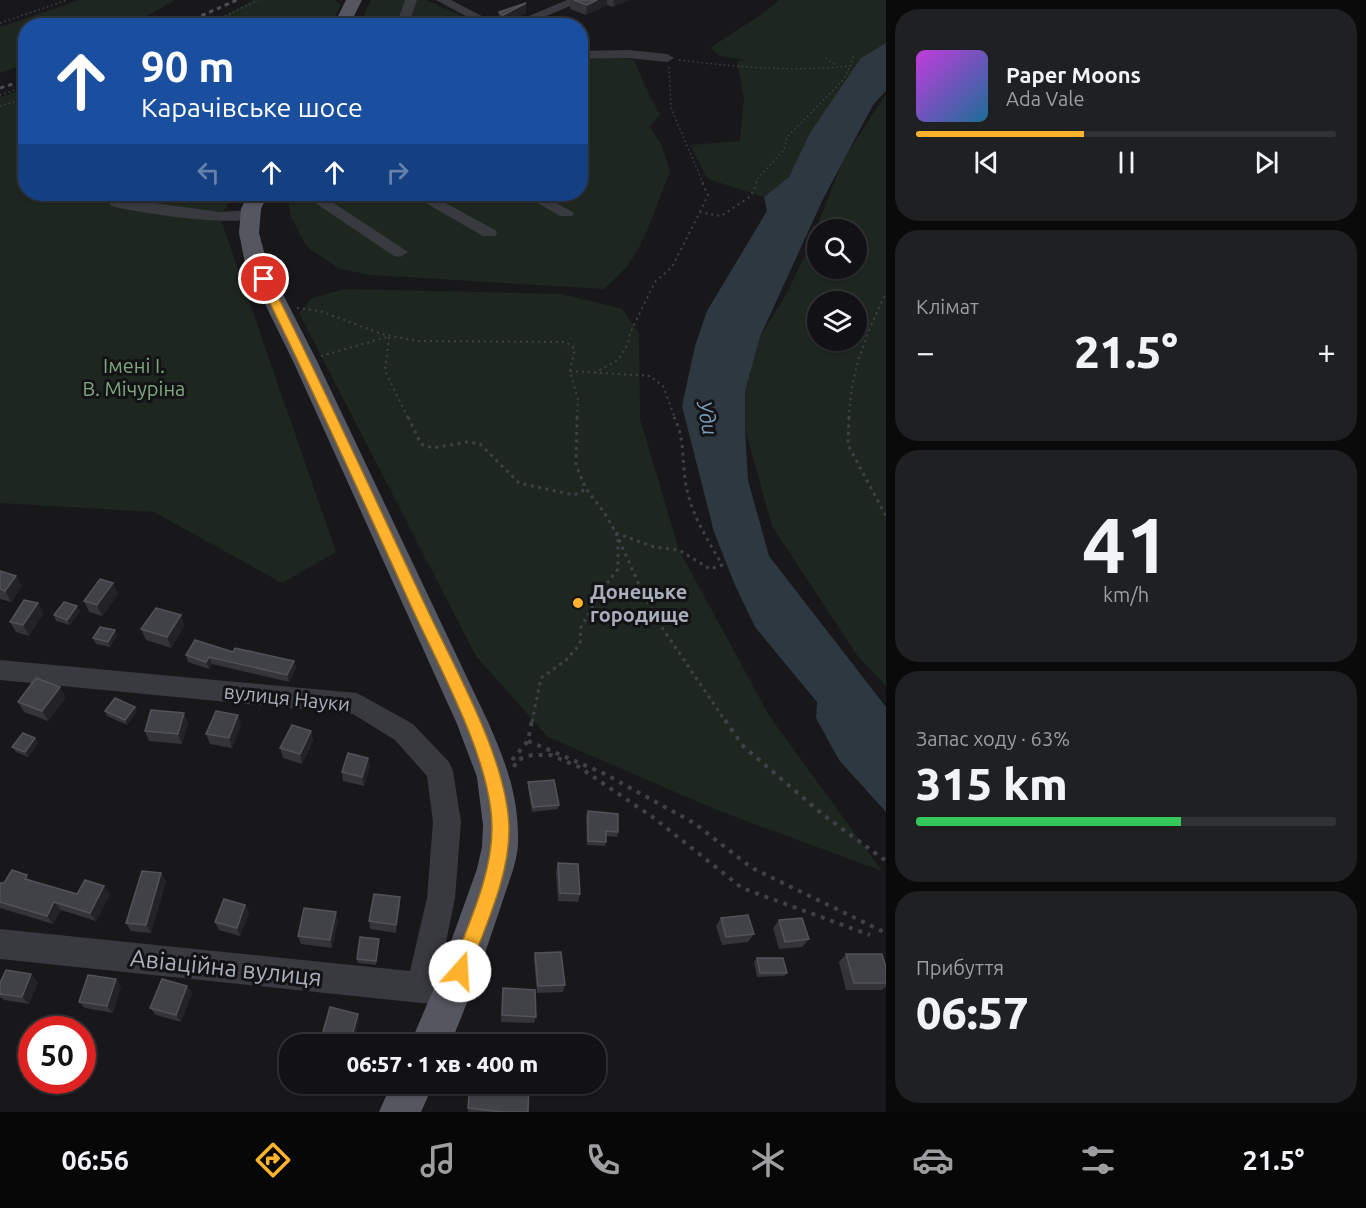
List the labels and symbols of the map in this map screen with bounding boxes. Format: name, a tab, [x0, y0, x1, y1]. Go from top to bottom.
pin	[238, 253, 289, 304]
park label: Імені І. В. Мічуріна	[83, 354, 185, 400]
water label: Уди	[693, 398, 723, 437]
place label: Донецьке городище	[590, 580, 689, 626]
marker: Донецьке городище	[571, 596, 585, 610]
street label: вулиця Науки	[223, 679, 351, 716]
position arrow	[428, 939, 492, 1003]
street label: Авіаційна вулиця	[129, 944, 323, 991]
speed limit sign: 50	[18, 1016, 96, 1094]

